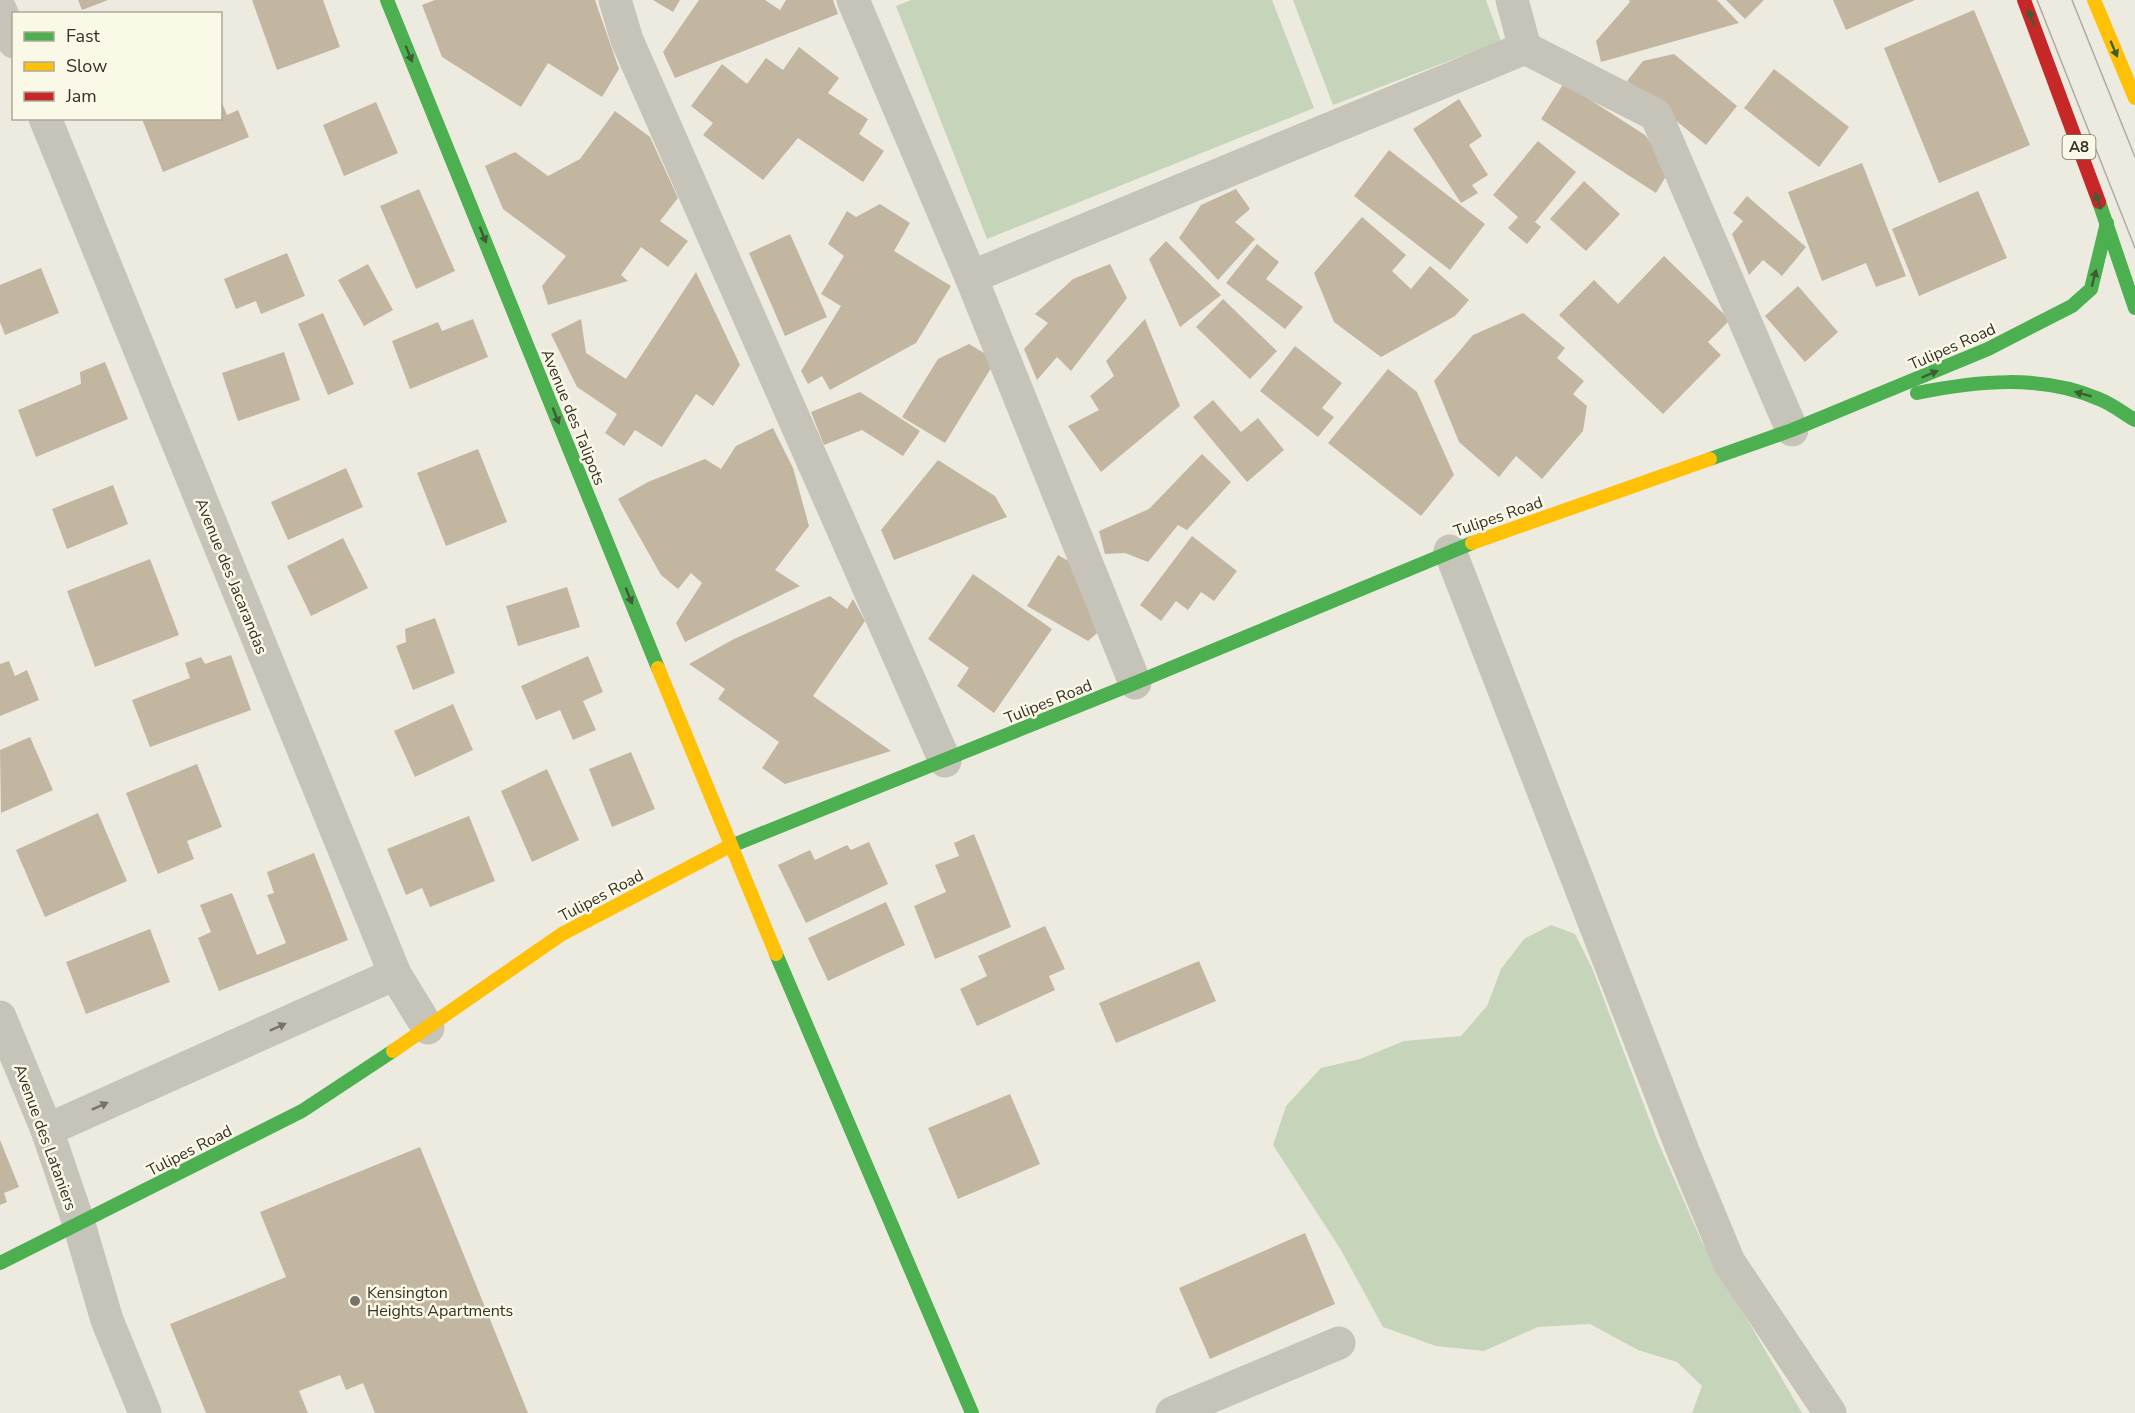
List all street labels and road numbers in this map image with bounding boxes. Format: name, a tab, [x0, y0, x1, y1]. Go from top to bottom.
road number: A8	[2062, 135, 2096, 159]
street label: Tulipes Road	[1906, 318, 1999, 376]
street label: Avenue des Talipots	[536, 346, 610, 489]
street label: Tulipes Road	[1451, 491, 1546, 542]
street label: Avenue des Jacarandas	[190, 495, 272, 658]
street label: Tulipes Road	[1001, 674, 1096, 730]
street label: Tulipes Road	[555, 864, 648, 927]
street label: Avenue des Lataniers	[8, 1061, 82, 1214]
street label: Tulipes Road	[143, 1120, 236, 1182]

